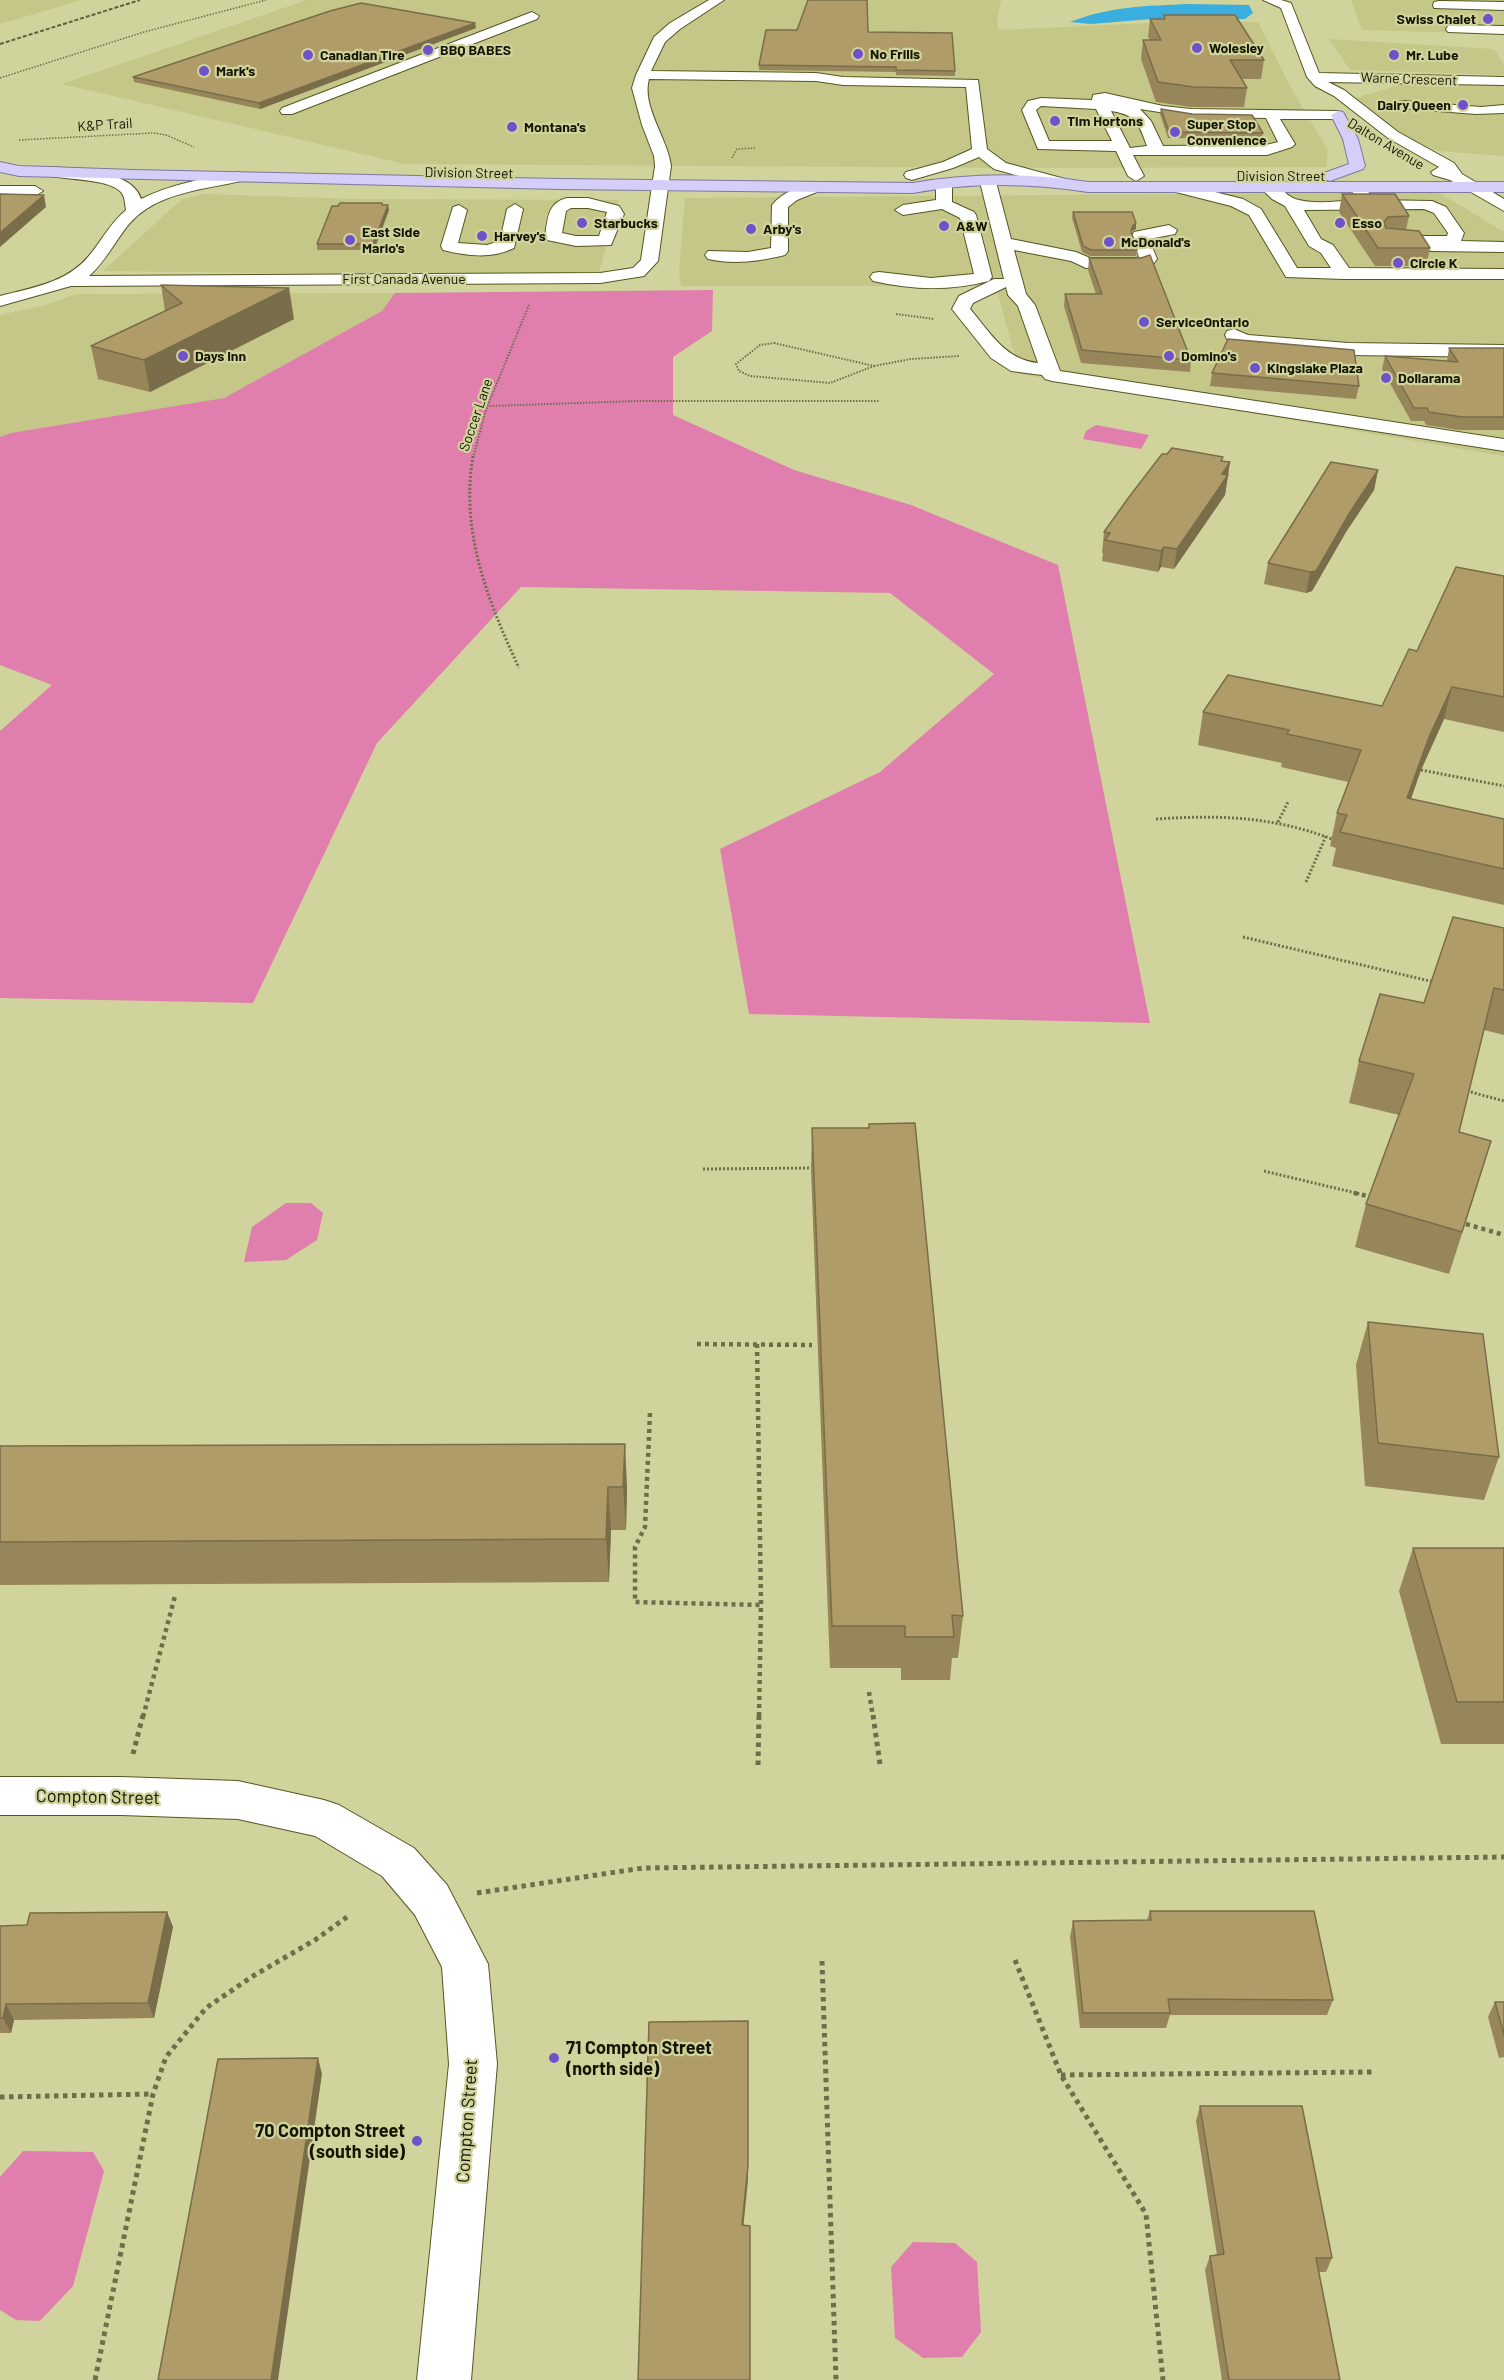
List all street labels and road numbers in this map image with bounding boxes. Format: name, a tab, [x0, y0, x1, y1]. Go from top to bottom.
street label: Warne Crescent	[1360, 69, 1458, 89]
street label: K&P Trail	[77, 115, 133, 135]
street label: Dalton Avenue	[1345, 115, 1427, 173]
street label: Division Street	[424, 164, 514, 182]
street label: Division Street	[1237, 168, 1325, 184]
street label: First Canada Avenue	[342, 271, 466, 287]
street label: Soccer Lane	[456, 376, 496, 454]
street label: Compton Street	[36, 1785, 160, 1809]
street label: Compton Street	[452, 2058, 482, 2184]

